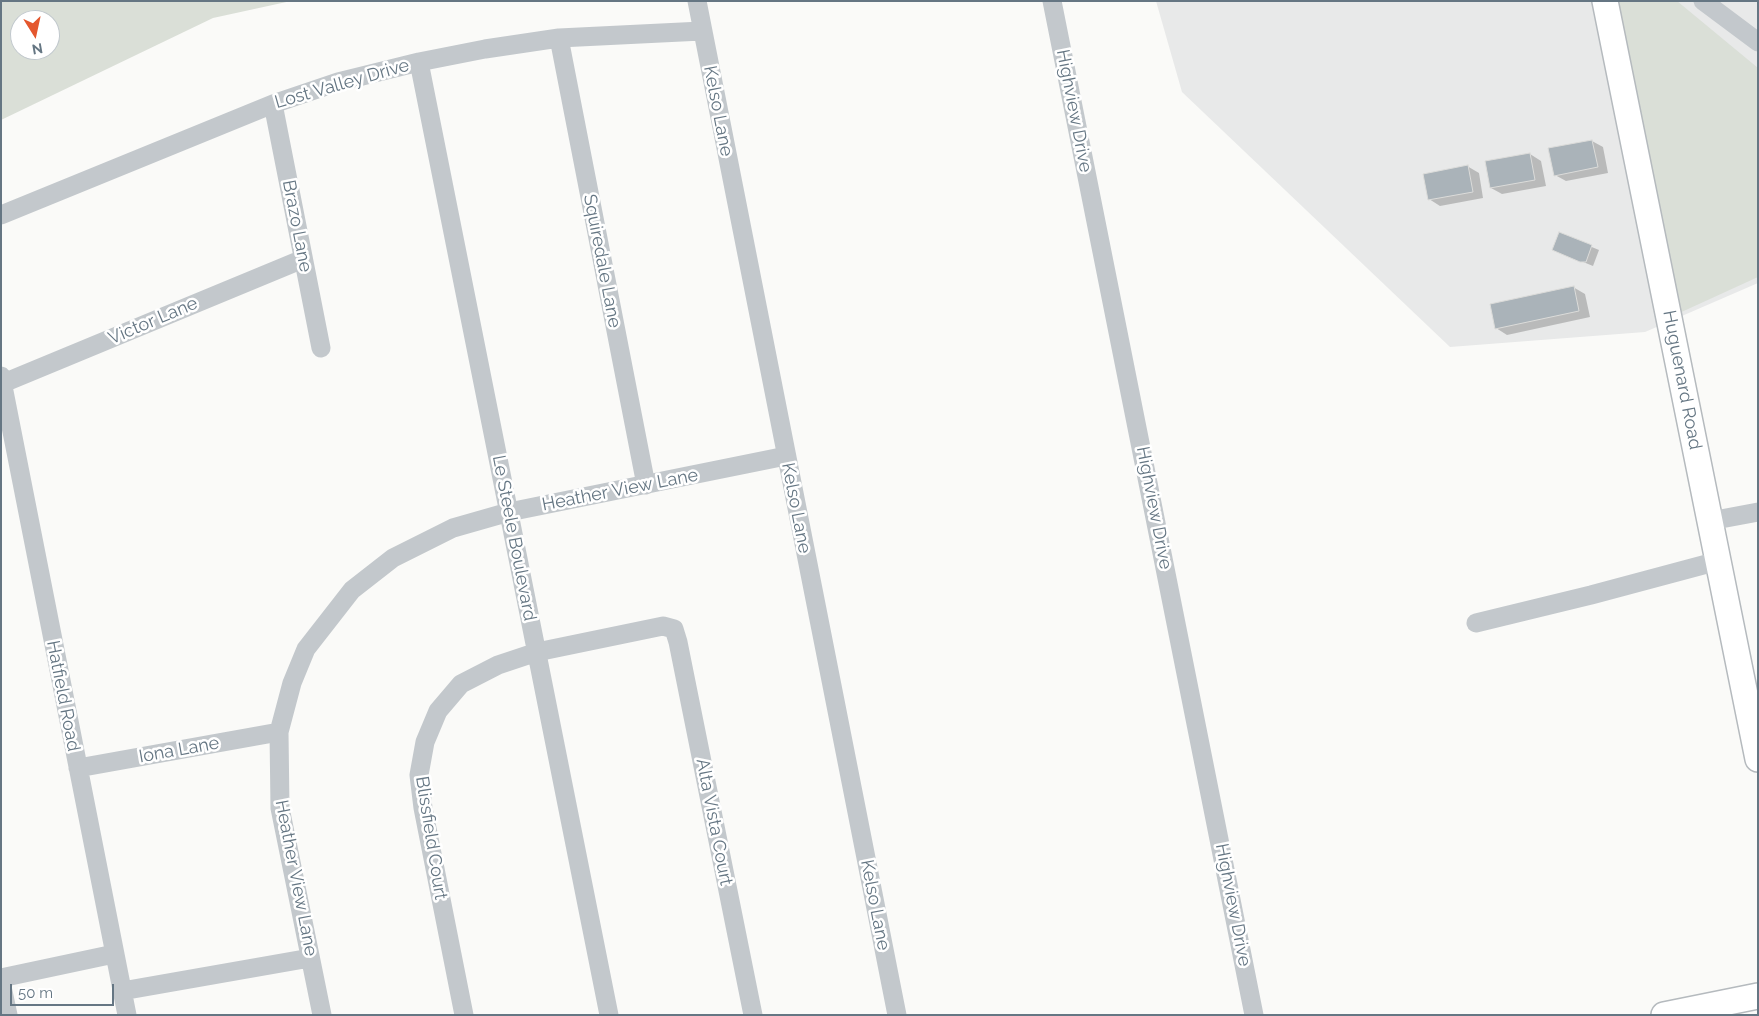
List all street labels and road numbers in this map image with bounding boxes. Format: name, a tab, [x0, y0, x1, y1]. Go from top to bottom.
street label: Highview Drive	[1052, 48, 1096, 174]
street label: Lost Valley Drive	[272, 54, 412, 114]
street label: Kelso Lane	[699, 64, 737, 158]
street label: Brazo Lane	[277, 178, 317, 274]
street label: Squiredale Lane	[578, 192, 626, 330]
street label: Victor Lane	[105, 293, 201, 349]
street label: Huguenard Road	[1658, 308, 1706, 452]
street label: Highview Drive	[1132, 445, 1176, 571]
street label: Le Steele Boulevard	[487, 453, 541, 623]
street label: Kelso Lane	[777, 461, 815, 555]
street label: Heather View Lane	[540, 464, 700, 516]
street label: Hatfield Road	[42, 639, 84, 753]
street label: Iona Lane	[137, 732, 221, 768]
street label: Alta Vista Court	[691, 757, 737, 887]
street label: Blissfield Court	[411, 775, 451, 901]
street label: Heather View Lane	[270, 798, 322, 958]
street label: Highview Drive	[1211, 842, 1255, 968]
street label: Kelso Lane	[856, 858, 894, 952]

